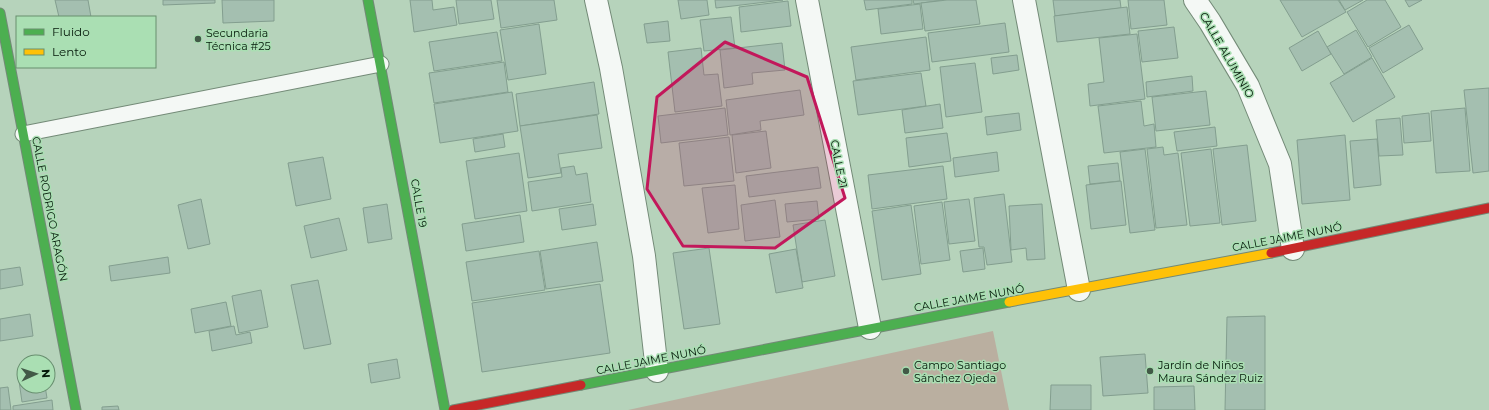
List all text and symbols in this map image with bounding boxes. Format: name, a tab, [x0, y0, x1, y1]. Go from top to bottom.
street label: CALLE ALUMINIO	[1197, 10, 1257, 100]
legend	[16, 16, 156, 68]
text: Fluido	[52, 24, 90, 39]
place label: Secundaria Técnica #25	[206, 26, 271, 53]
marker: Secundaria Técnica #25	[193, 34, 203, 44]
text: Lento	[52, 44, 87, 59]
street label: CALLE RODRIGO ARAGÓN	[29, 135, 71, 283]
street label: CALLE 21	[827, 139, 851, 189]
street label: CALLE 19	[408, 177, 430, 229]
street label: CALLE JAIME NUNÓ	[1231, 219, 1343, 255]
street label: CALLE JAIME NUNÓ	[913, 281, 1025, 315]
street label: CALLE JAIME NUNÓ	[595, 342, 707, 378]
north arrow	[16, 354, 56, 394]
place label: Campo Santiago Sánchez Ojeda	[914, 358, 1006, 385]
place label: Jardín de Niños Maura Sández Ruiz	[1157, 358, 1263, 385]
marker: Campo Santiago Sánchez Ojeda	[901, 366, 911, 376]
marker: Jardín de Niños Maura Sández Ruiz	[1145, 366, 1155, 376]
text: N	[39, 369, 53, 378]

